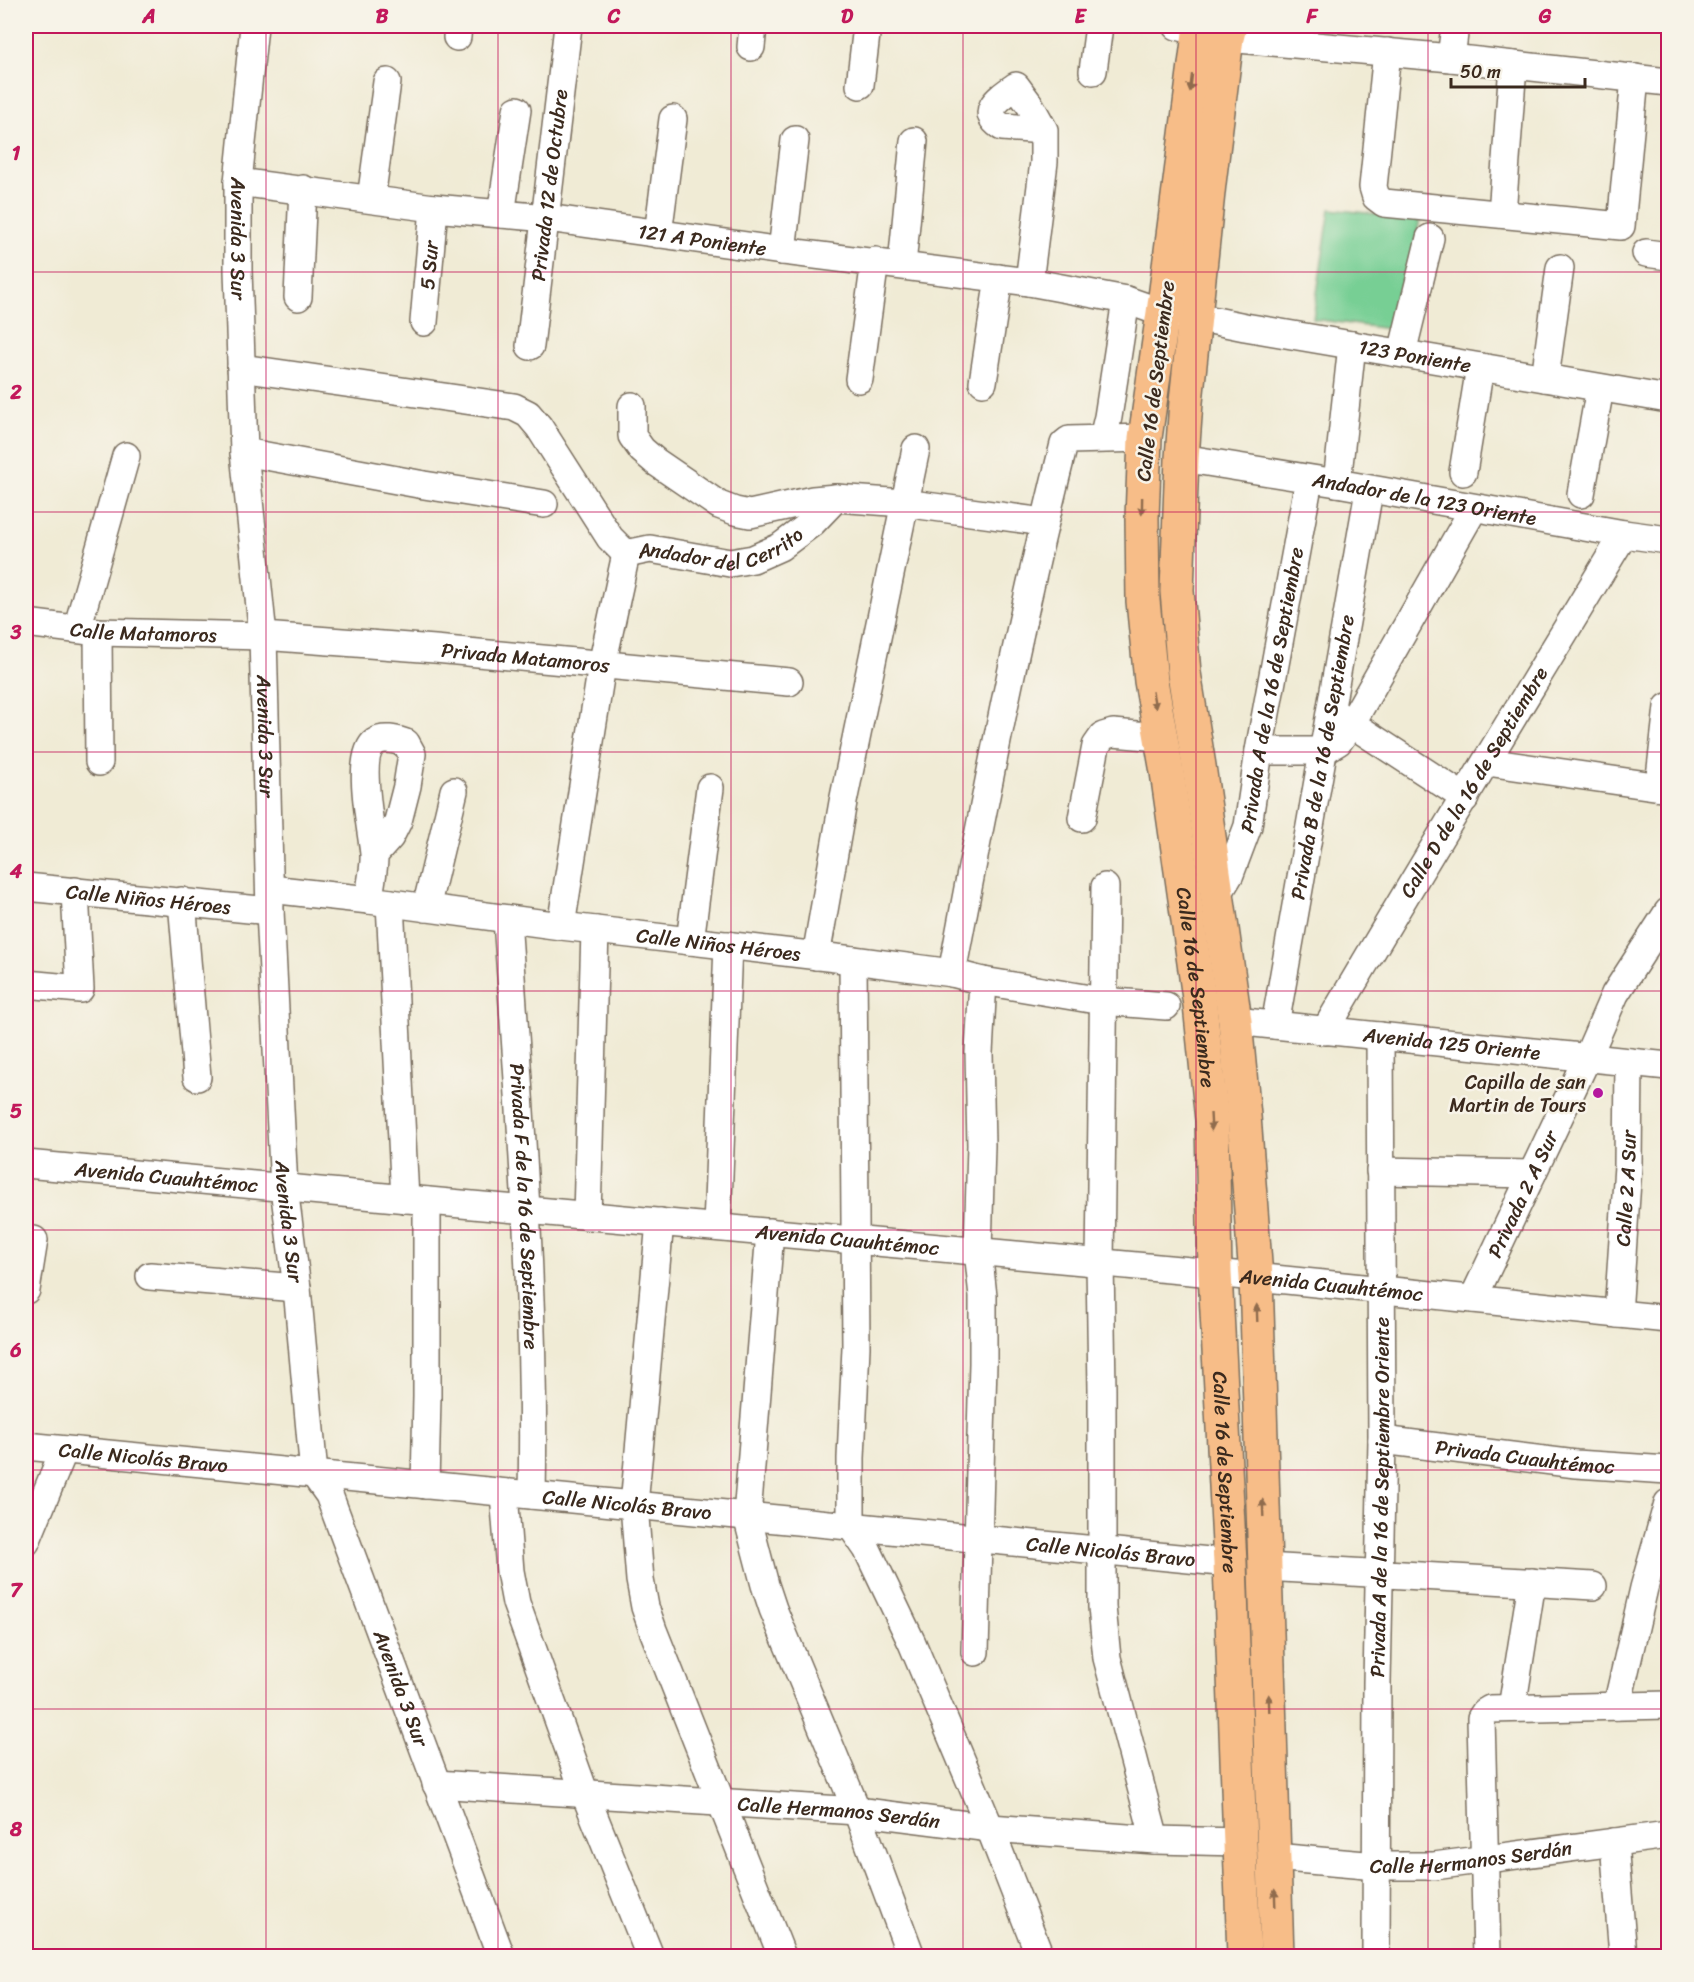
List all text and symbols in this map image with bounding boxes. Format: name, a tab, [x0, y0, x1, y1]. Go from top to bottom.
text: A	[141, 0, 156, 34]
text: B	[376, 0, 389, 34]
text: C	[607, 0, 621, 34]
text: D	[841, 0, 854, 34]
text: E	[1074, 0, 1087, 34]
text: F	[1306, 0, 1319, 34]
text: G	[1538, 0, 1552, 34]
scale bar	[1451, 51, 1584, 89]
text: 50 m	[1460, 56, 1501, 88]
one-way arrow	[1186, 74, 1195, 93]
street label: Privada 12 de Octubre	[521, 87, 578, 283]
text: 1	[12, 136, 21, 171]
street label: Avenida 3 Sur	[220, 176, 256, 302]
street label: 121 A Poniente	[636, 214, 769, 267]
street label: 5 Sur	[410, 238, 449, 291]
street label: Calle 16 de Septiembre	[1126, 279, 1185, 483]
street label: 123 Poniente	[1356, 330, 1474, 383]
text: 2	[9, 375, 22, 410]
street label: Andador de la 123 Oriente	[1309, 462, 1540, 536]
one-way arrow	[1138, 497, 1147, 516]
street label: Andador del Cerrito	[633, 518, 811, 582]
street label: Privada A de la 16 de Septiembre	[1230, 544, 1314, 838]
street label: Calle Matamoros	[68, 612, 218, 653]
street label: Privada B de la 16 de Septiembre	[1280, 612, 1365, 902]
text: 3	[10, 615, 22, 650]
street label: Privada Matamoros	[440, 633, 612, 683]
street label: Calle D de la 16 de Septiembre	[1390, 659, 1558, 905]
street label: Avenida 3 Sur	[246, 673, 284, 800]
one-way arrow	[1150, 691, 1159, 710]
text: 4	[9, 854, 23, 889]
street label: Calle Niños Héroes	[65, 874, 233, 925]
street label: Calle 16 de Septiembre	[1166, 885, 1226, 1090]
street label: Calle Niños Héroes	[635, 918, 803, 972]
street label: Avenida 125 Oriente	[1361, 1017, 1542, 1071]
street label: Privada F de la 16 de Septiembre	[499, 1062, 549, 1350]
place label: Capilla de san Martin de Tours	[1449, 1065, 1587, 1123]
marker: Capilla de san Martin de Tours	[1591, 1086, 1605, 1100]
text: 5	[10, 1094, 22, 1129]
one-way arrow	[1207, 1113, 1216, 1132]
street label: Privada 2 A Sur	[1478, 1123, 1569, 1264]
street label: Calle 2 A Sur	[1606, 1128, 1646, 1247]
street label: Avenida Cuauhtémoc	[72, 1151, 260, 1203]
street label: Avenida 3 Sur	[265, 1159, 313, 1286]
street label: Avenida Cuauhtémoc	[753, 1214, 941, 1266]
street label: Avenida Cuauhtémoc	[1237, 1259, 1425, 1312]
one-way arrow	[1252, 1304, 1261, 1323]
street label: Privada A de la 16 de Septiembre Oriente	[1360, 1317, 1400, 1678]
text: 6	[9, 1333, 22, 1368]
street label: Calle 16 de Septiembre	[1202, 1370, 1247, 1574]
street label: Privada Cuauhtémoc	[1433, 1430, 1616, 1484]
street label: Calle Nicolás Bravo	[57, 1432, 230, 1484]
street label: Calle Nicolás Bravo	[541, 1479, 713, 1531]
one-way arrow	[1258, 1499, 1268, 1518]
street label: Calle Nicolás Bravo	[1025, 1526, 1197, 1578]
text: 7	[10, 1573, 23, 1608]
street label: Avenida 3 Sur	[362, 1624, 439, 1754]
one-way arrow	[1265, 1694, 1274, 1713]
street label: Calle Hermanos Serdán	[737, 1786, 942, 1839]
text: 8	[9, 1812, 23, 1847]
street label: Calle Hermanos Serdán	[1369, 1831, 1574, 1884]
one-way arrow	[1271, 1889, 1280, 1908]

